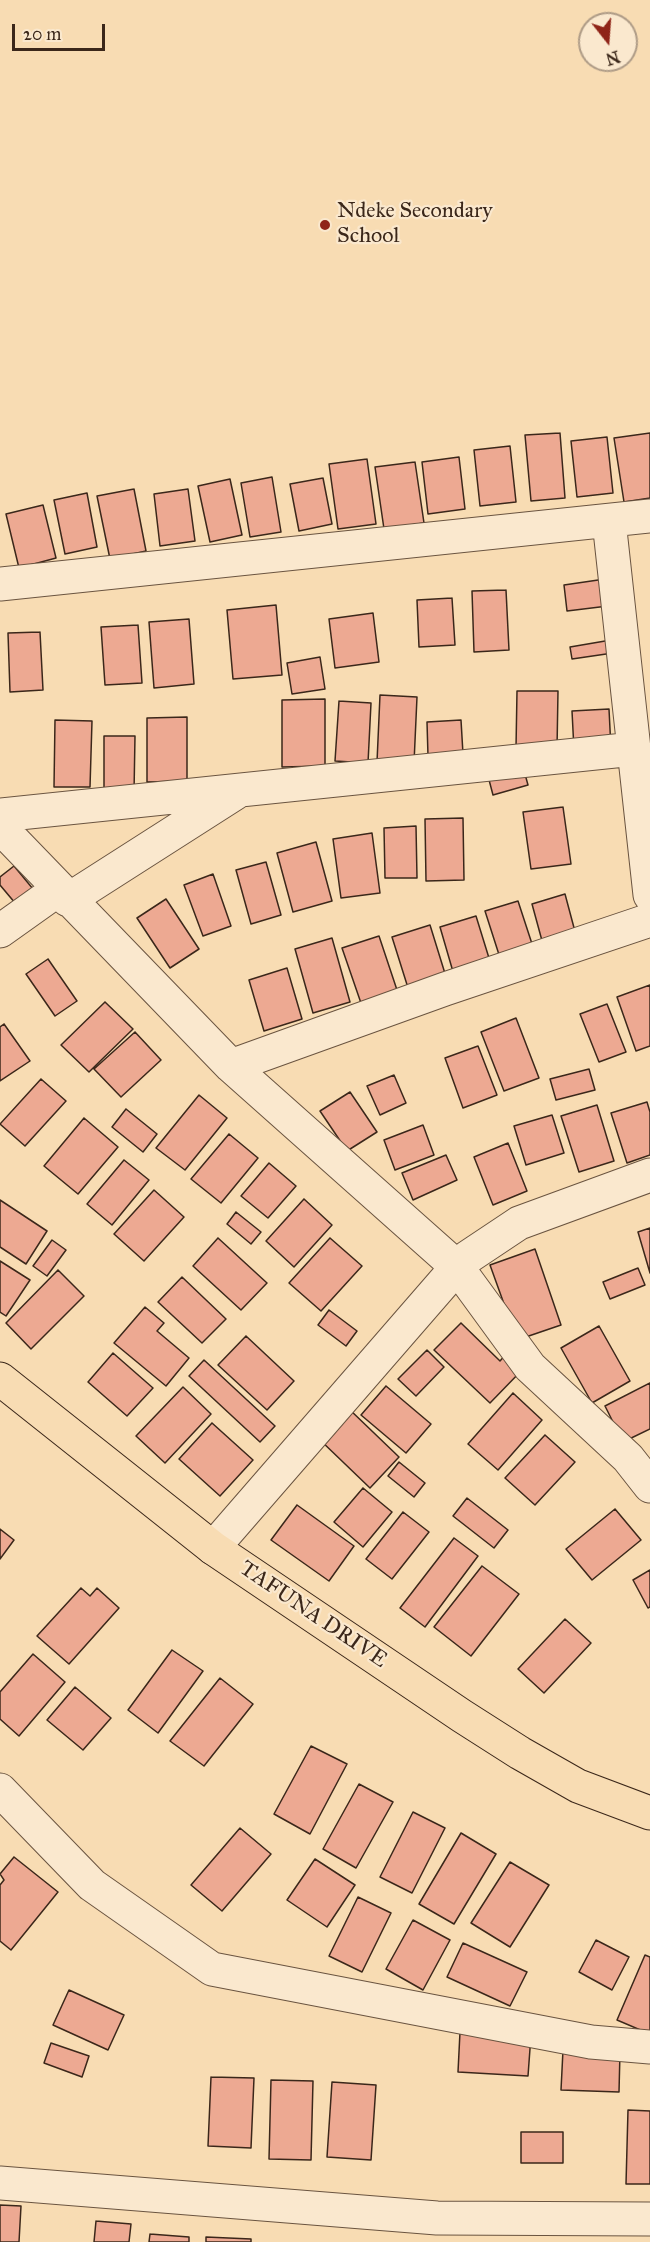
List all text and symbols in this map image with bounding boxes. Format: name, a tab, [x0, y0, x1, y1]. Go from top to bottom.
scale bar	[15, 12, 108, 50]
north arrow	[578, 12, 638, 72]
text: 20 m	[23, 23, 61, 45]
text: N	[604, 47, 622, 69]
place label: Ndeke Secondary School	[337, 199, 493, 250]
marker: Ndeke Secondary School	[318, 218, 332, 232]
street label: TAFUNA DRIVE	[234, 1556, 392, 1674]

